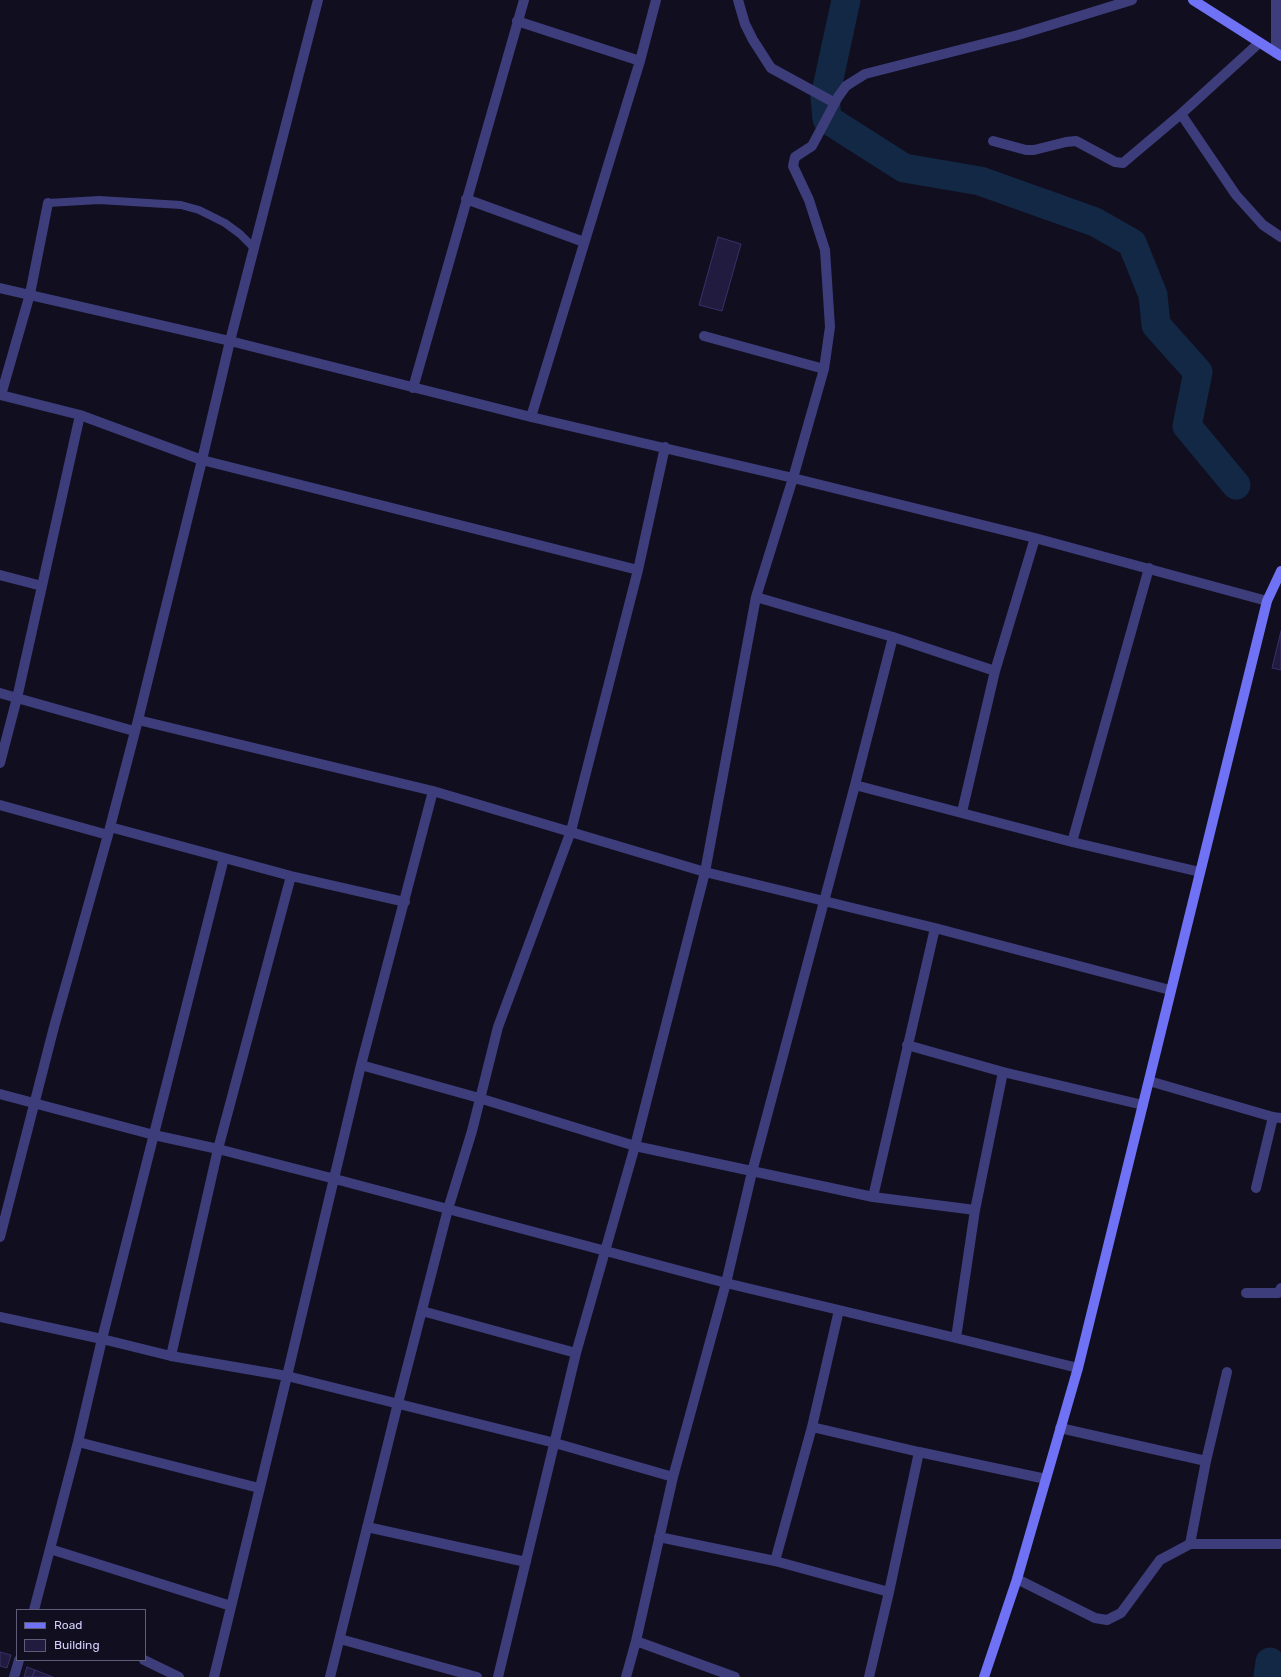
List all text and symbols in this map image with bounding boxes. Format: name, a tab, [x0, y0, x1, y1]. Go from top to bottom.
legend	[16, 1609, 146, 1661]
text: Road	[54, 1618, 82, 1632]
text: Building	[54, 1638, 100, 1652]

